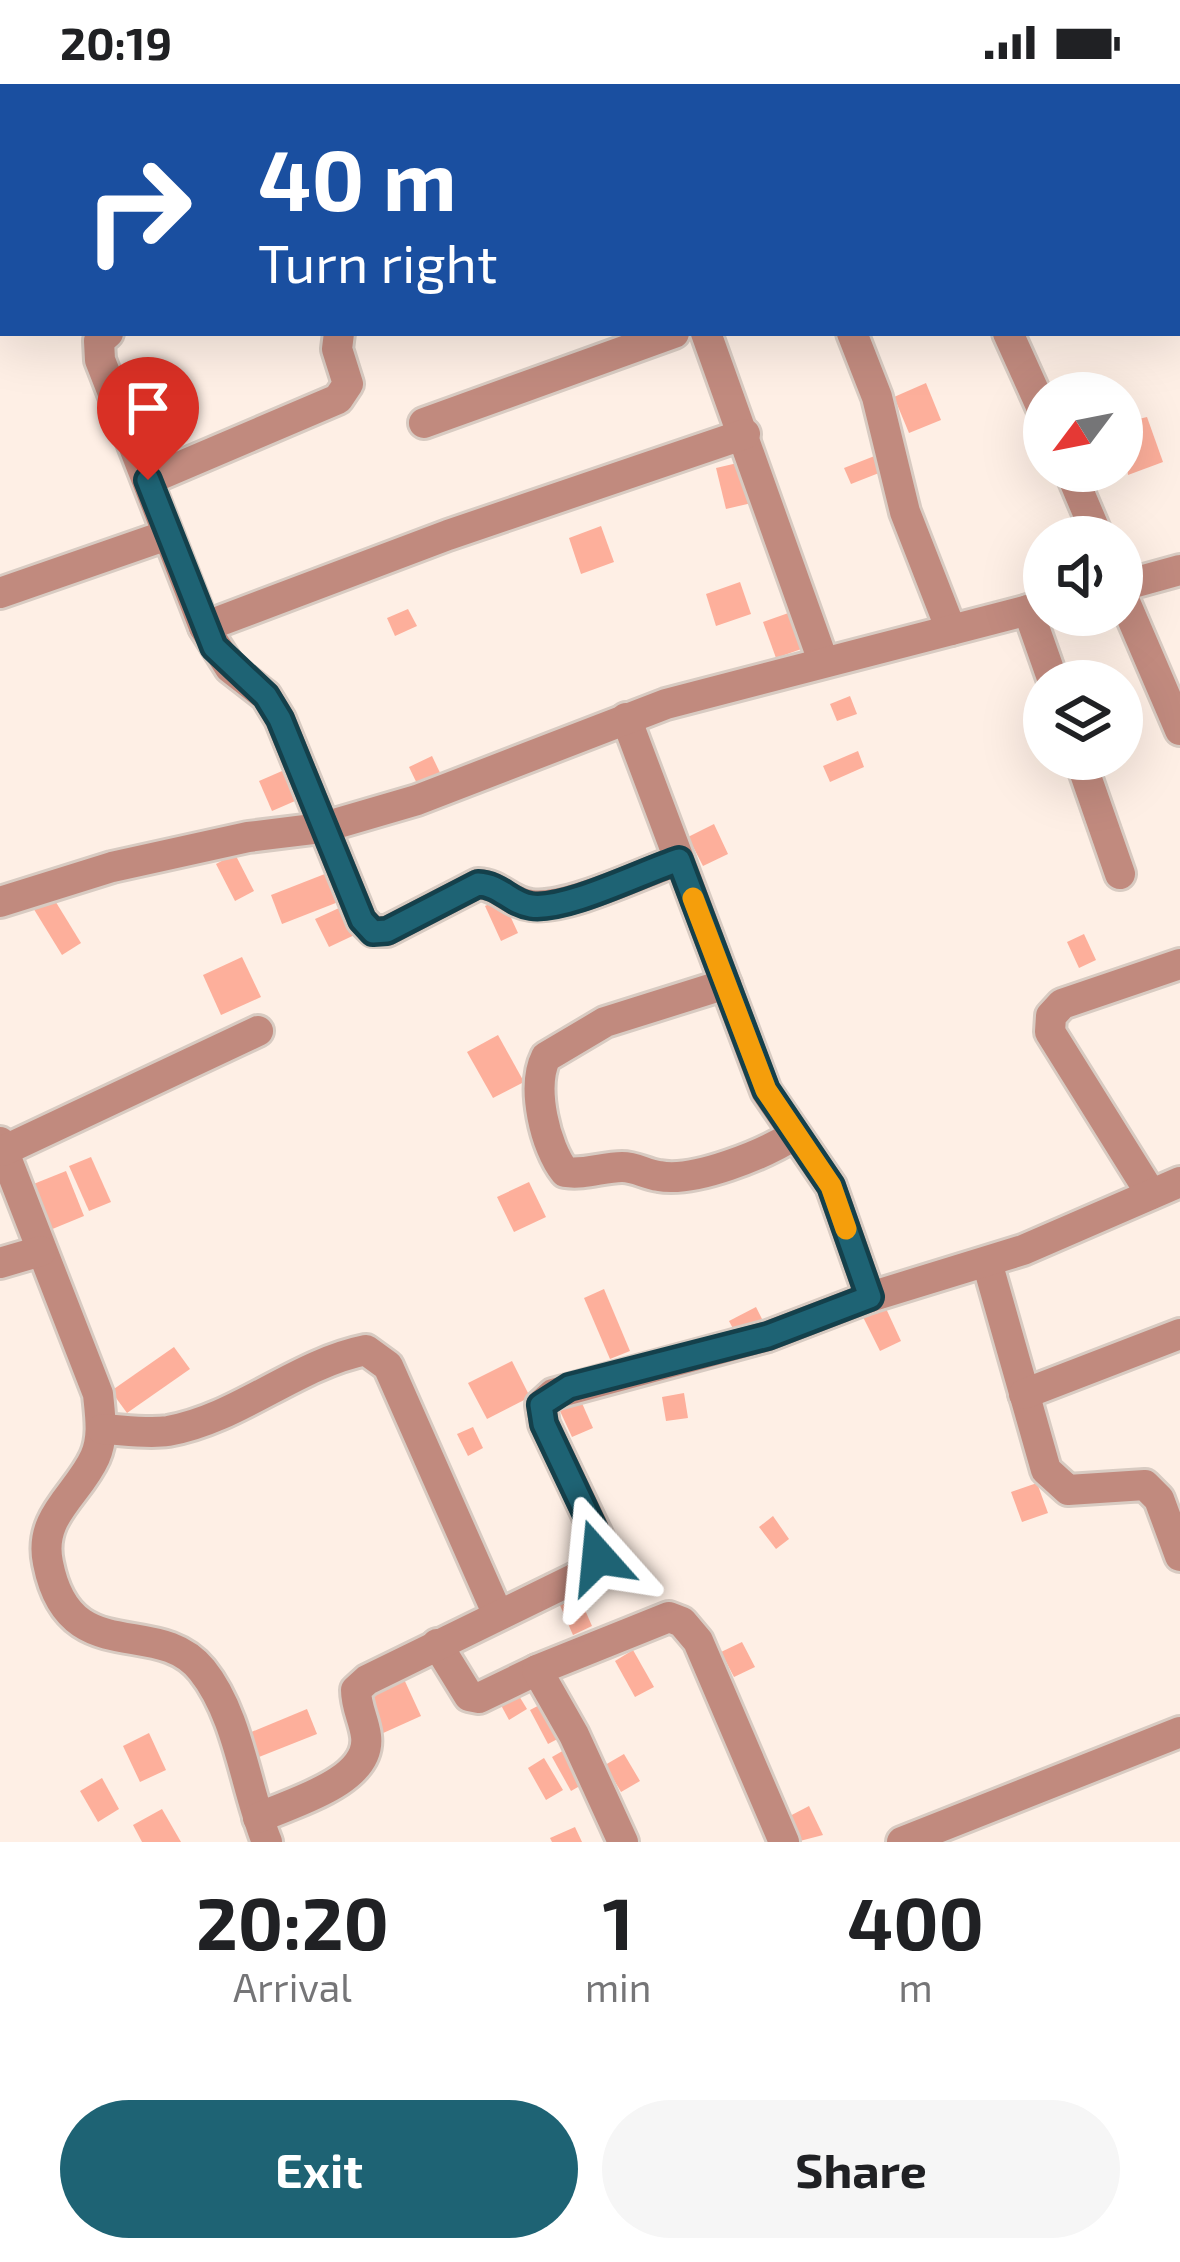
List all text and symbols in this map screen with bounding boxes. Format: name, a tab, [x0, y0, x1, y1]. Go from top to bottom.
text: 20:19	[60, 15, 172, 69]
text: 40 m	[258, 127, 457, 228]
icon: right	[60, 132, 216, 288]
text: Turn right	[258, 229, 498, 294]
pin	[97, 357, 199, 480]
north arrow	[1023, 372, 1143, 492]
map controls	[1023, 372, 1143, 780]
icon: arrive	[115, 375, 181, 441]
button: sound	[1023, 516, 1143, 636]
button: layers	[1023, 660, 1143, 780]
position arrow	[535, 1494, 661, 1620]
text: 20:20	[196, 1878, 389, 1964]
text: 1	[603, 1878, 634, 1964]
text: 400	[847, 1878, 984, 1964]
text: Arrival	[233, 1963, 352, 2010]
text: min	[585, 1963, 651, 2010]
text: m	[899, 1963, 933, 2010]
button: Exit	[60, 2100, 578, 2238]
button: Share	[602, 2100, 1120, 2238]

